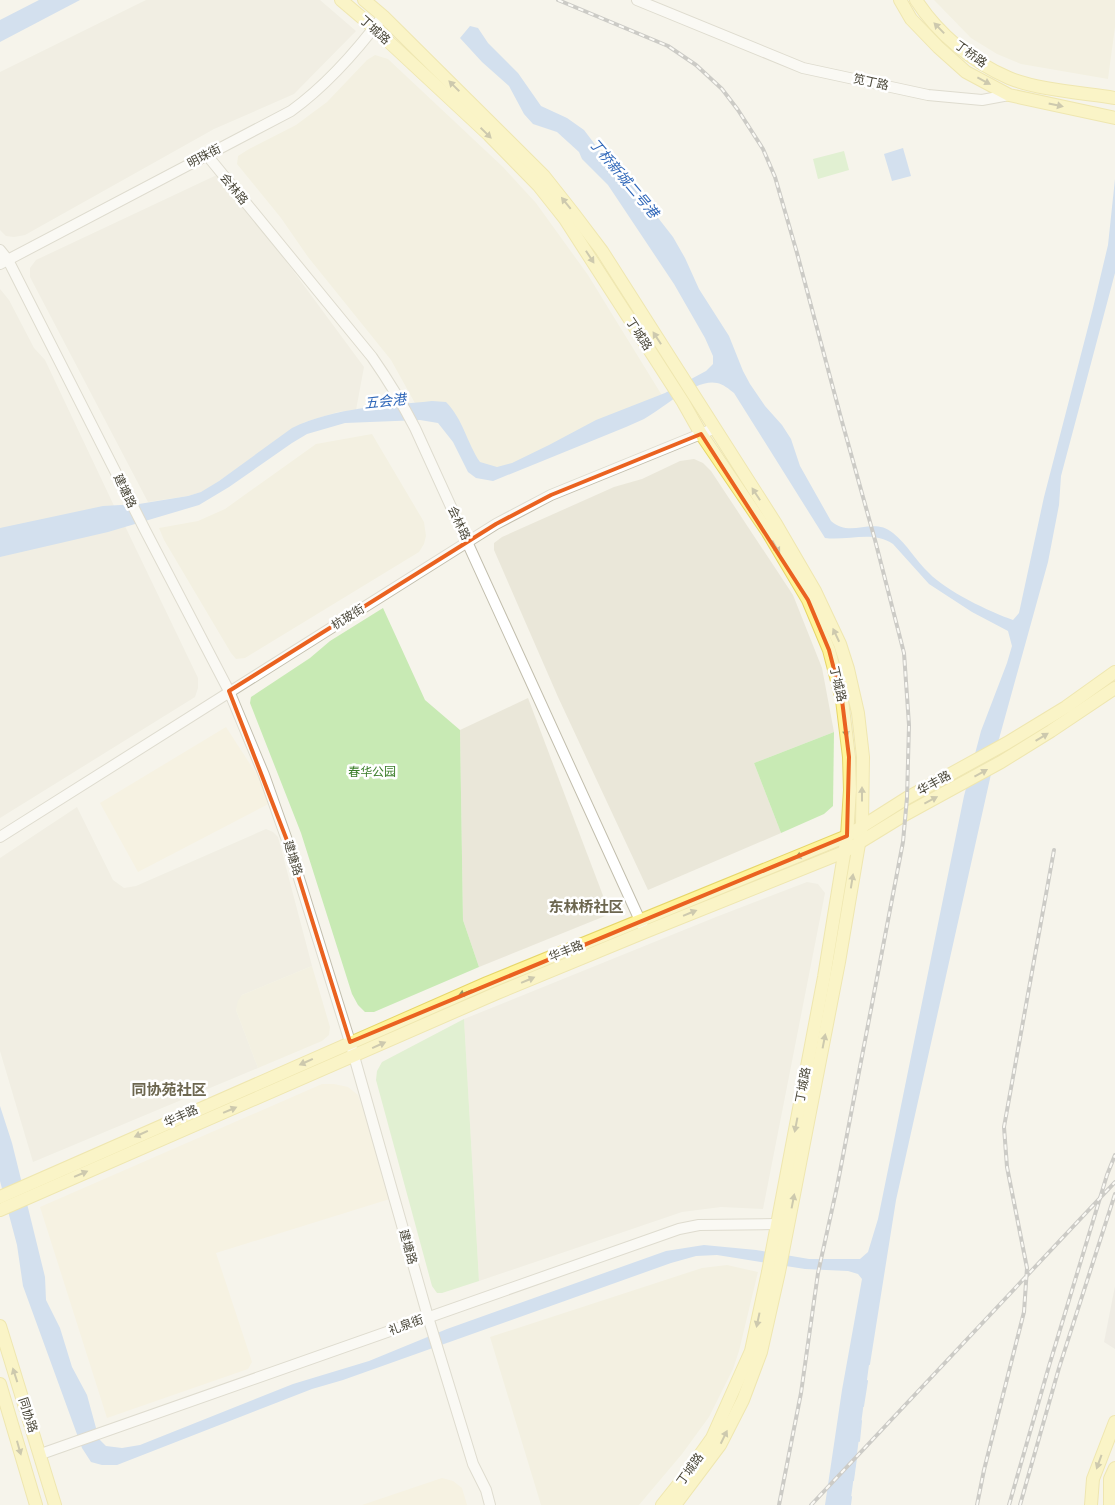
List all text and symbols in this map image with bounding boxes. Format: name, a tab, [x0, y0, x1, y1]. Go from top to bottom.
street label: 丁城路	[357, 12, 394, 47]
one-way arrow	[934, 23, 946, 35]
street label: 丁桥路	[952, 37, 990, 70]
street label: 笕丁路	[852, 70, 890, 93]
one-way arrow	[977, 77, 991, 86]
one-way arrow	[448, 80, 460, 92]
one-way arrow	[1049, 101, 1064, 109]
one-way arrow	[480, 127, 492, 139]
water label: 丁桥新城二号港	[586, 135, 664, 223]
street label: 明珠街	[184, 140, 223, 171]
street label: 会林路	[217, 170, 252, 207]
one-way arrow	[561, 197, 572, 209]
one-way arrow	[585, 251, 595, 264]
street label: 丁城路	[623, 315, 656, 353]
one-way arrow	[652, 331, 662, 344]
water label: 五会港	[363, 390, 409, 412]
street label: 建塘路	[111, 471, 140, 510]
one-way arrow	[751, 487, 761, 501]
street label: 会林路	[445, 503, 474, 542]
one-way arrow	[772, 541, 781, 554]
street label: 杭玻街	[328, 601, 367, 632]
one-way arrow	[832, 628, 840, 642]
street label: 丁城路	[827, 665, 850, 703]
one-way arrow	[842, 722, 850, 738]
one-way arrow	[1036, 732, 1049, 741]
park label: 春华公园	[348, 764, 396, 779]
street label: 华丰路	[914, 767, 953, 798]
one-way arrow	[973, 769, 988, 777]
one-way arrow	[859, 786, 867, 802]
one-way arrow	[924, 796, 938, 804]
street label: 建塘路	[281, 838, 306, 877]
one-way arrow	[794, 851, 809, 859]
one-way arrow	[849, 873, 857, 889]
district label: 东林桥社区	[548, 897, 624, 916]
one-way arrow	[683, 909, 697, 917]
street label: 华丰路	[546, 937, 585, 964]
one-way arrow	[521, 976, 535, 984]
one-way arrow	[458, 989, 472, 997]
one-way arrow	[820, 1033, 828, 1049]
one-way arrow	[372, 1041, 386, 1049]
one-way arrow	[299, 1058, 313, 1066]
street label: 丁城路	[792, 1066, 813, 1104]
district label: 同协苑社区	[131, 1080, 207, 1099]
street label: 华丰路	[161, 1101, 200, 1130]
one-way arrow	[223, 1105, 237, 1113]
one-way arrow	[791, 1117, 799, 1133]
one-way arrow	[134, 1130, 148, 1138]
one-way arrow	[74, 1169, 88, 1177]
one-way arrow	[789, 1193, 797, 1209]
street label: 建塘路	[396, 1227, 421, 1266]
street label: 礼泉街	[386, 1311, 425, 1338]
one-way arrow	[753, 1312, 761, 1328]
one-way arrow	[11, 1367, 18, 1382]
street label: 同协路	[16, 1395, 41, 1434]
one-way arrow	[720, 1430, 728, 1444]
one-way arrow	[15, 1441, 23, 1456]
street label: 丁城路	[673, 1450, 706, 1488]
one-way arrow	[1095, 1455, 1102, 1470]

